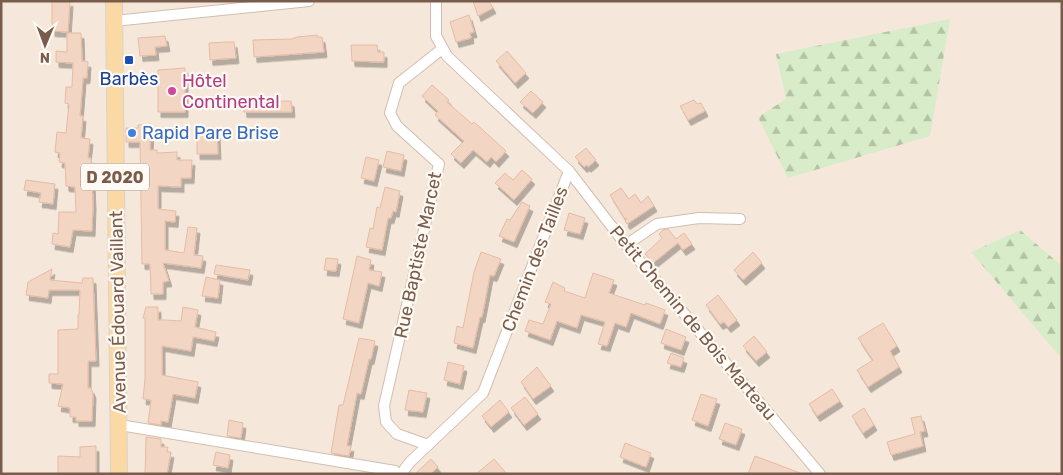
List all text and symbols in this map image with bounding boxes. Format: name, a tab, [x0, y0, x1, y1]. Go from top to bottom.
north arrow	[20, 20, 70, 70]
text: N	[40, 49, 50, 66]
marker: Barbès	[123, 54, 135, 66]
place label: Barbès	[100, 68, 158, 90]
place label: Hôtel Continental	[182, 70, 280, 113]
marker: Hôtel Continental	[166, 85, 178, 97]
place label: Rapid Pare Brise	[142, 122, 279, 144]
marker: Rapid Pare Brise	[126, 127, 138, 139]
road number: D 2020	[81, 163, 149, 190]
street label: Rue Baptiste Marcet	[390, 170, 446, 340]
street label: Chemin des Tailles	[497, 183, 573, 335]
street label: Avenue Édouard Vaillant	[105, 210, 131, 414]
street label: Petit Chemin de Bois Marteau	[605, 221, 781, 425]

